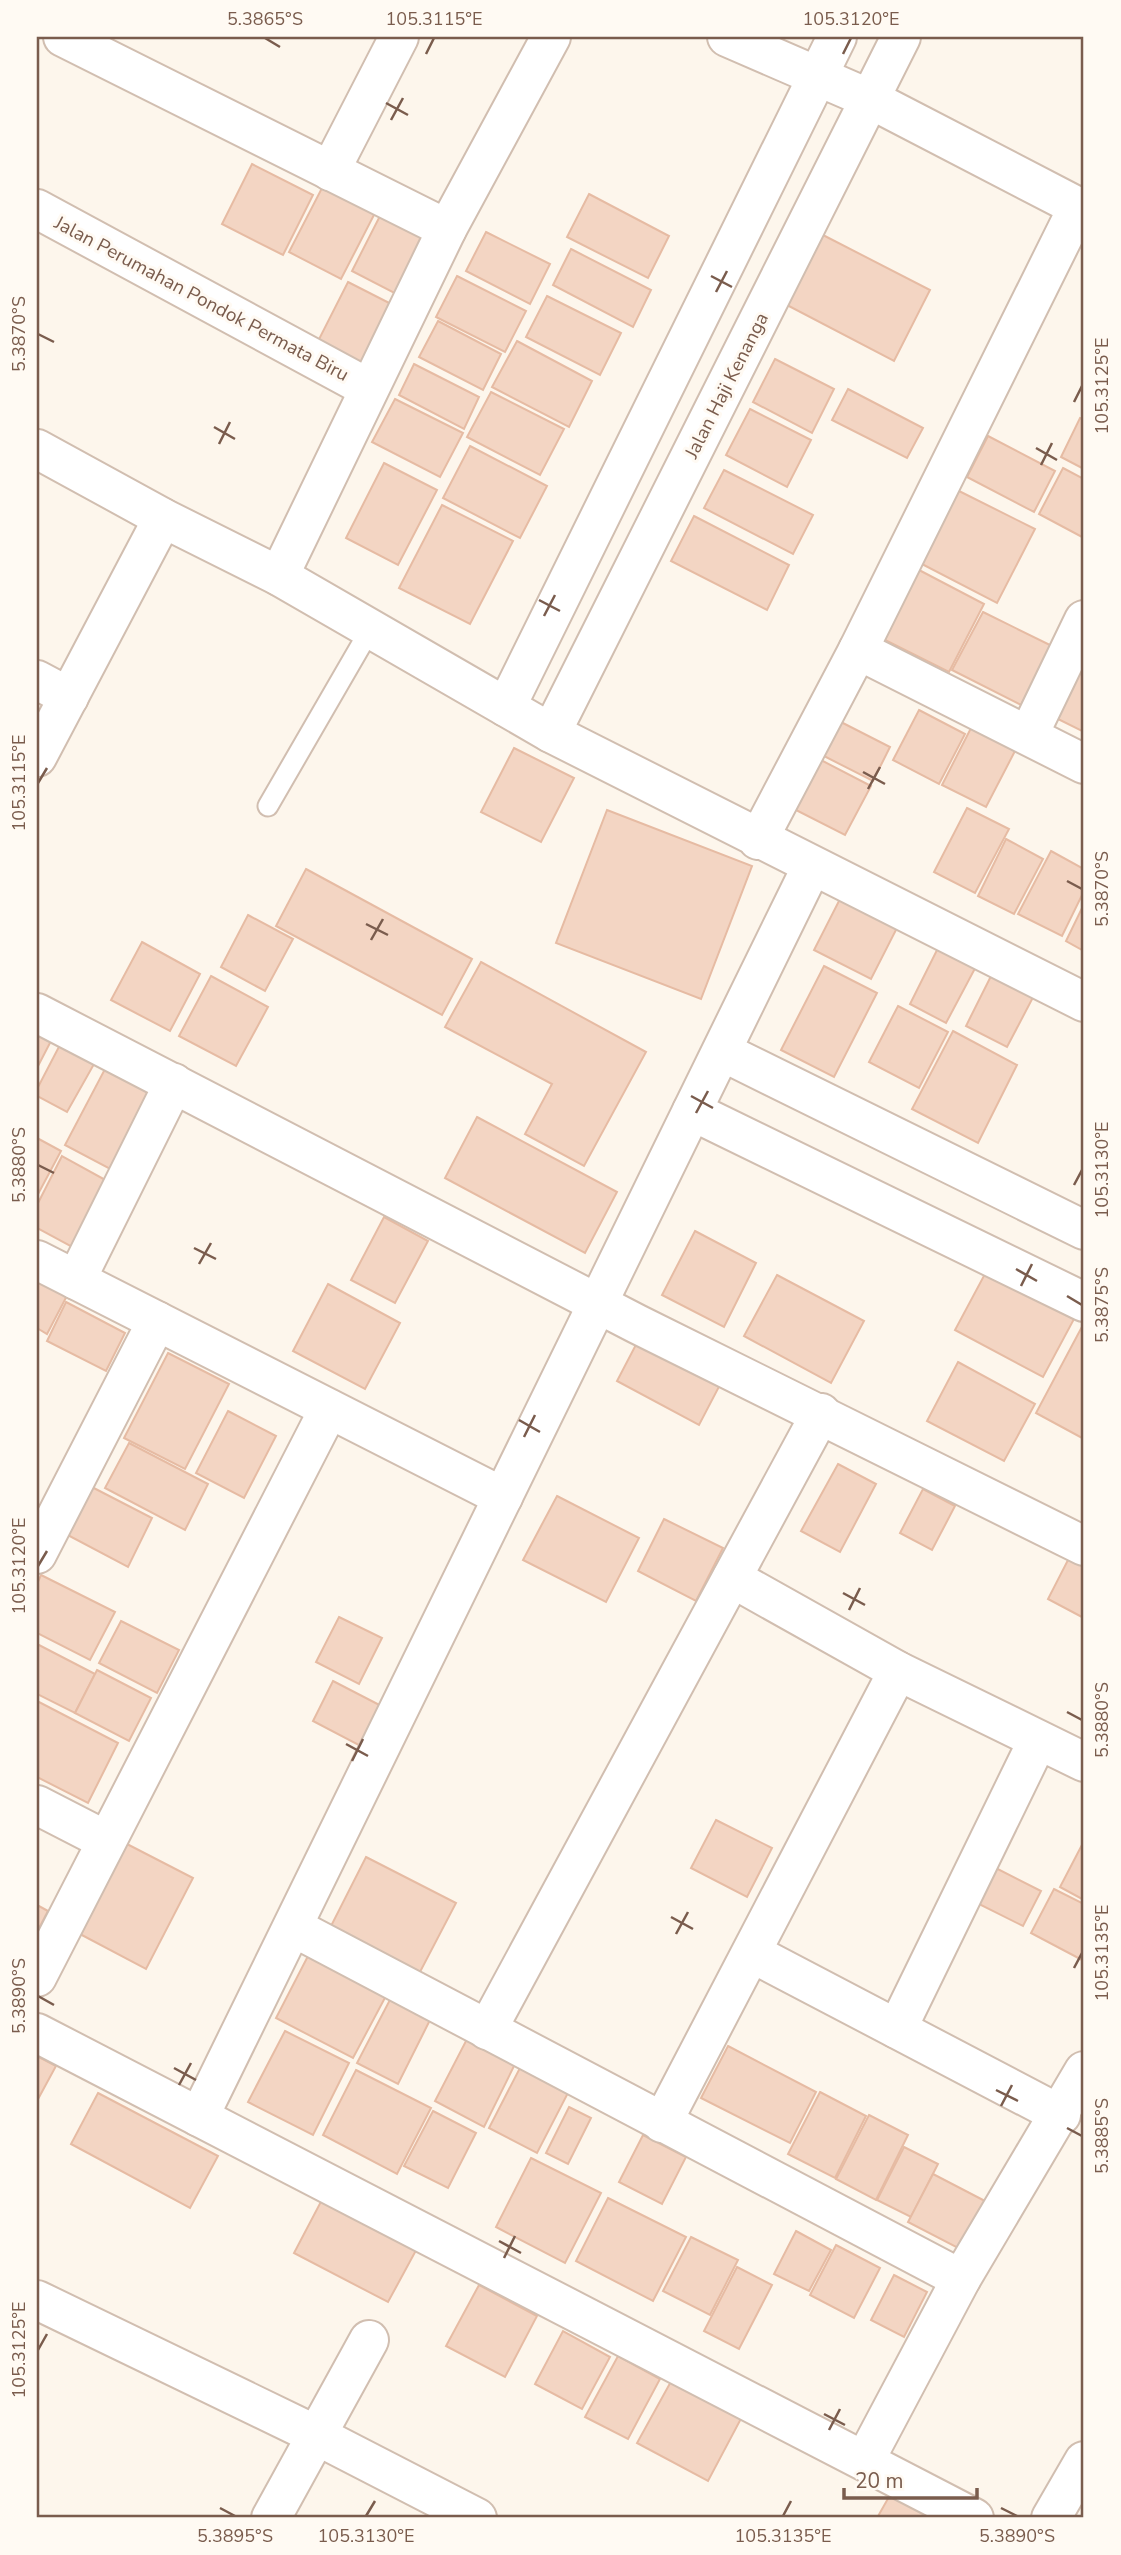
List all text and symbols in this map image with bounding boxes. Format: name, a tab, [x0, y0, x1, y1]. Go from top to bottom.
text: 5.3865°S	[227, 7, 303, 31]
text: 105.3115°E	[386, 7, 482, 31]
text: 105.3120°E	[803, 7, 899, 31]
street label: Jalan Perumahan Pondok Permata Biru	[49, 210, 353, 388]
text: 5.3870°S	[7, 296, 31, 372]
street label: Jalan Haji Kenanga	[678, 308, 775, 464]
text: 105.3125°E	[1090, 338, 1114, 434]
text: 105.3115°E	[7, 735, 31, 831]
text: 5.3870°S	[1090, 851, 1114, 927]
text: 105.3130°E	[1090, 1122, 1114, 1218]
text: 5.3880°S	[7, 1127, 31, 1203]
text: 5.3875°S	[1090, 1267, 1114, 1343]
text: 105.3120°E	[7, 1518, 31, 1614]
text: 5.3880°S	[1090, 1682, 1114, 1758]
text: 105.3135°E	[1090, 1905, 1114, 2001]
text: 5.3890°S	[7, 1958, 31, 2034]
text: 5.3885°S	[1090, 2098, 1114, 2174]
text: 105.3125°E	[7, 2302, 31, 2398]
scale bar	[844, 2457, 978, 2501]
text: 20 m	[855, 2467, 904, 2495]
text: 5.3895°S	[197, 2524, 273, 2548]
text: 105.3130°E	[318, 2524, 414, 2548]
text: 105.3135°E	[735, 2524, 831, 2548]
text: 5.3890°S	[979, 2524, 1055, 2548]

